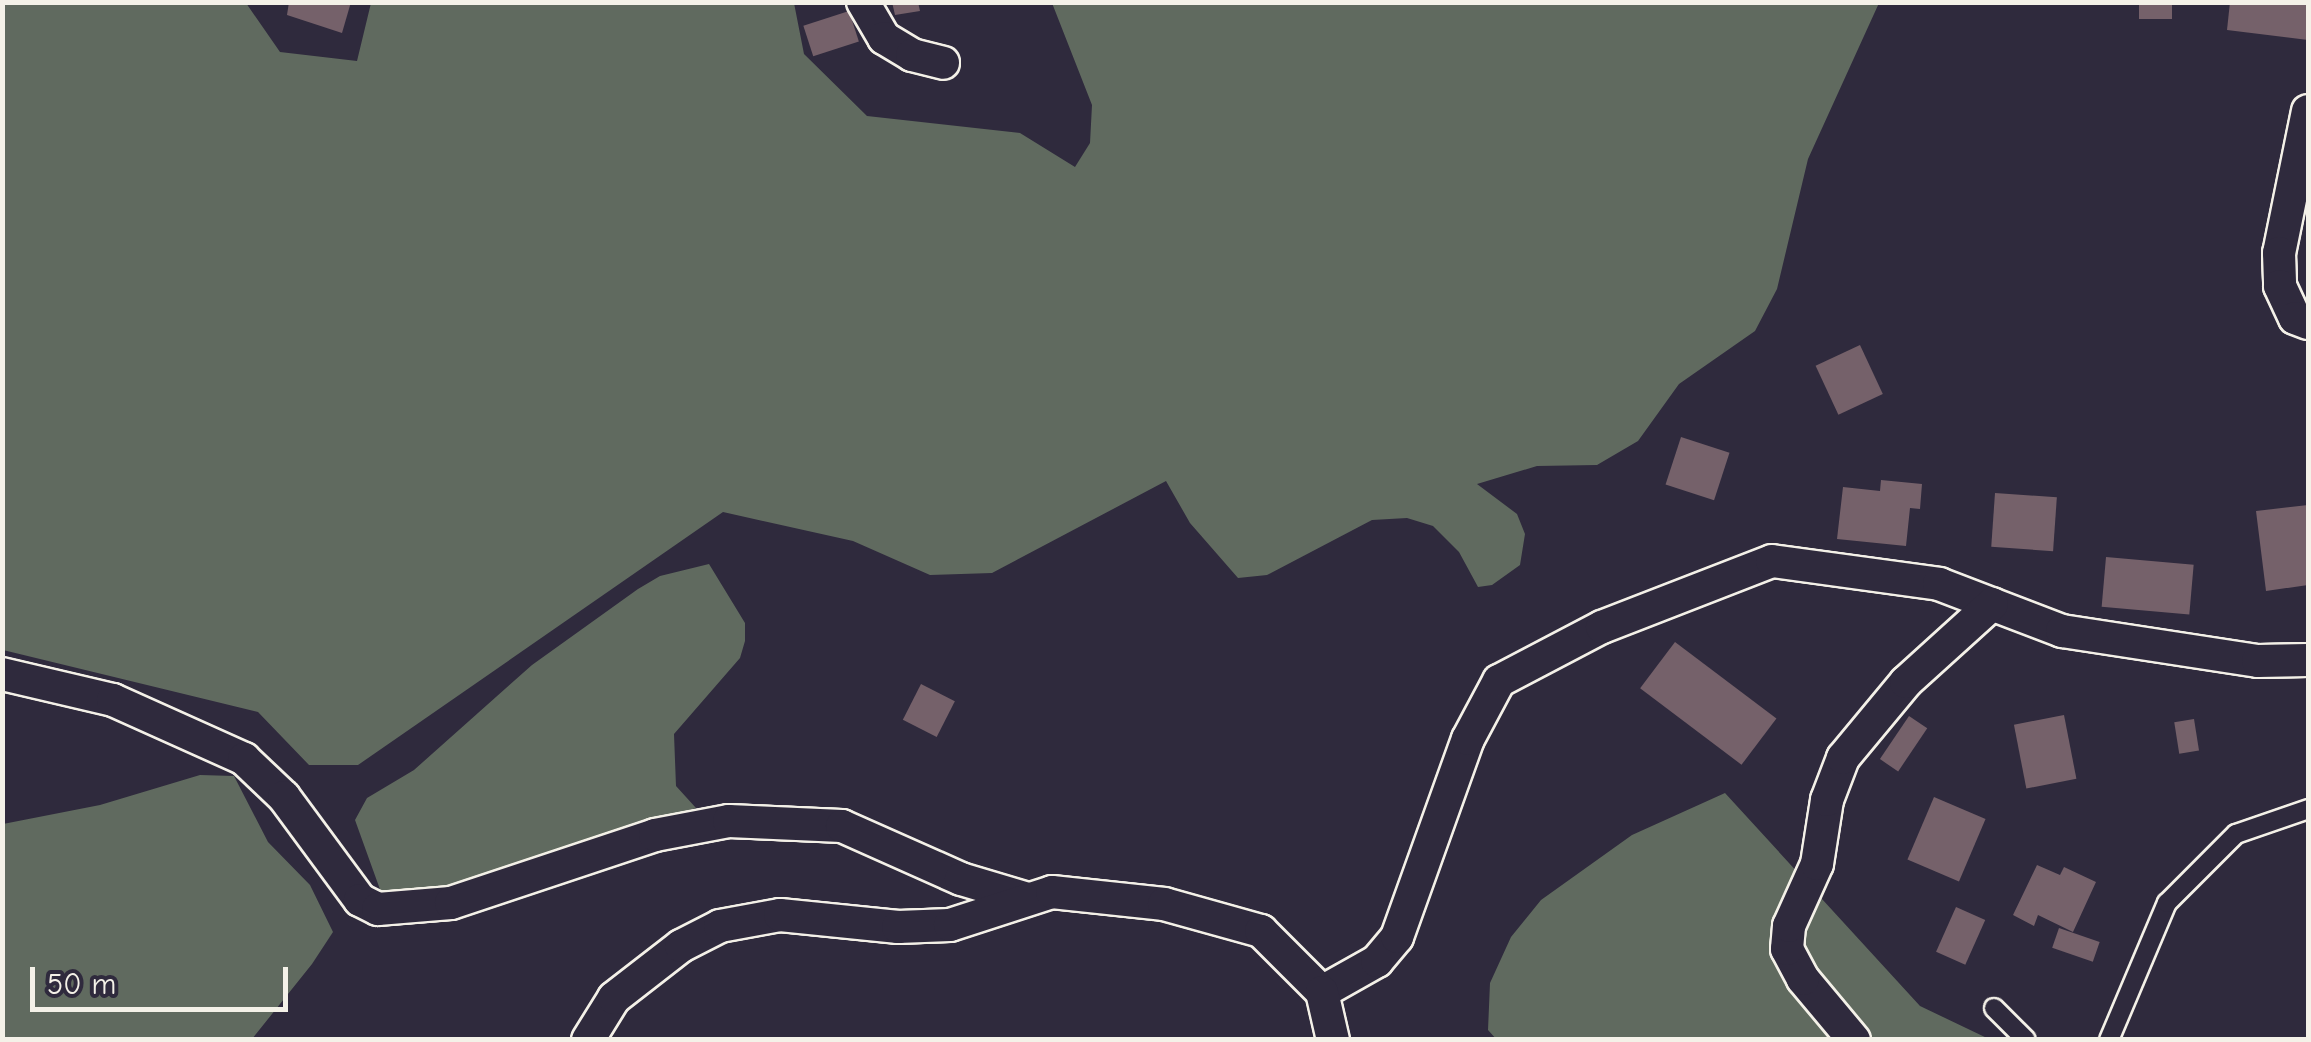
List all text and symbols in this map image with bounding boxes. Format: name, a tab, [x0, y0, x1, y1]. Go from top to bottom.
scale bar	[35, 947, 292, 1009]
text: 50 m	[47, 967, 116, 1002]

